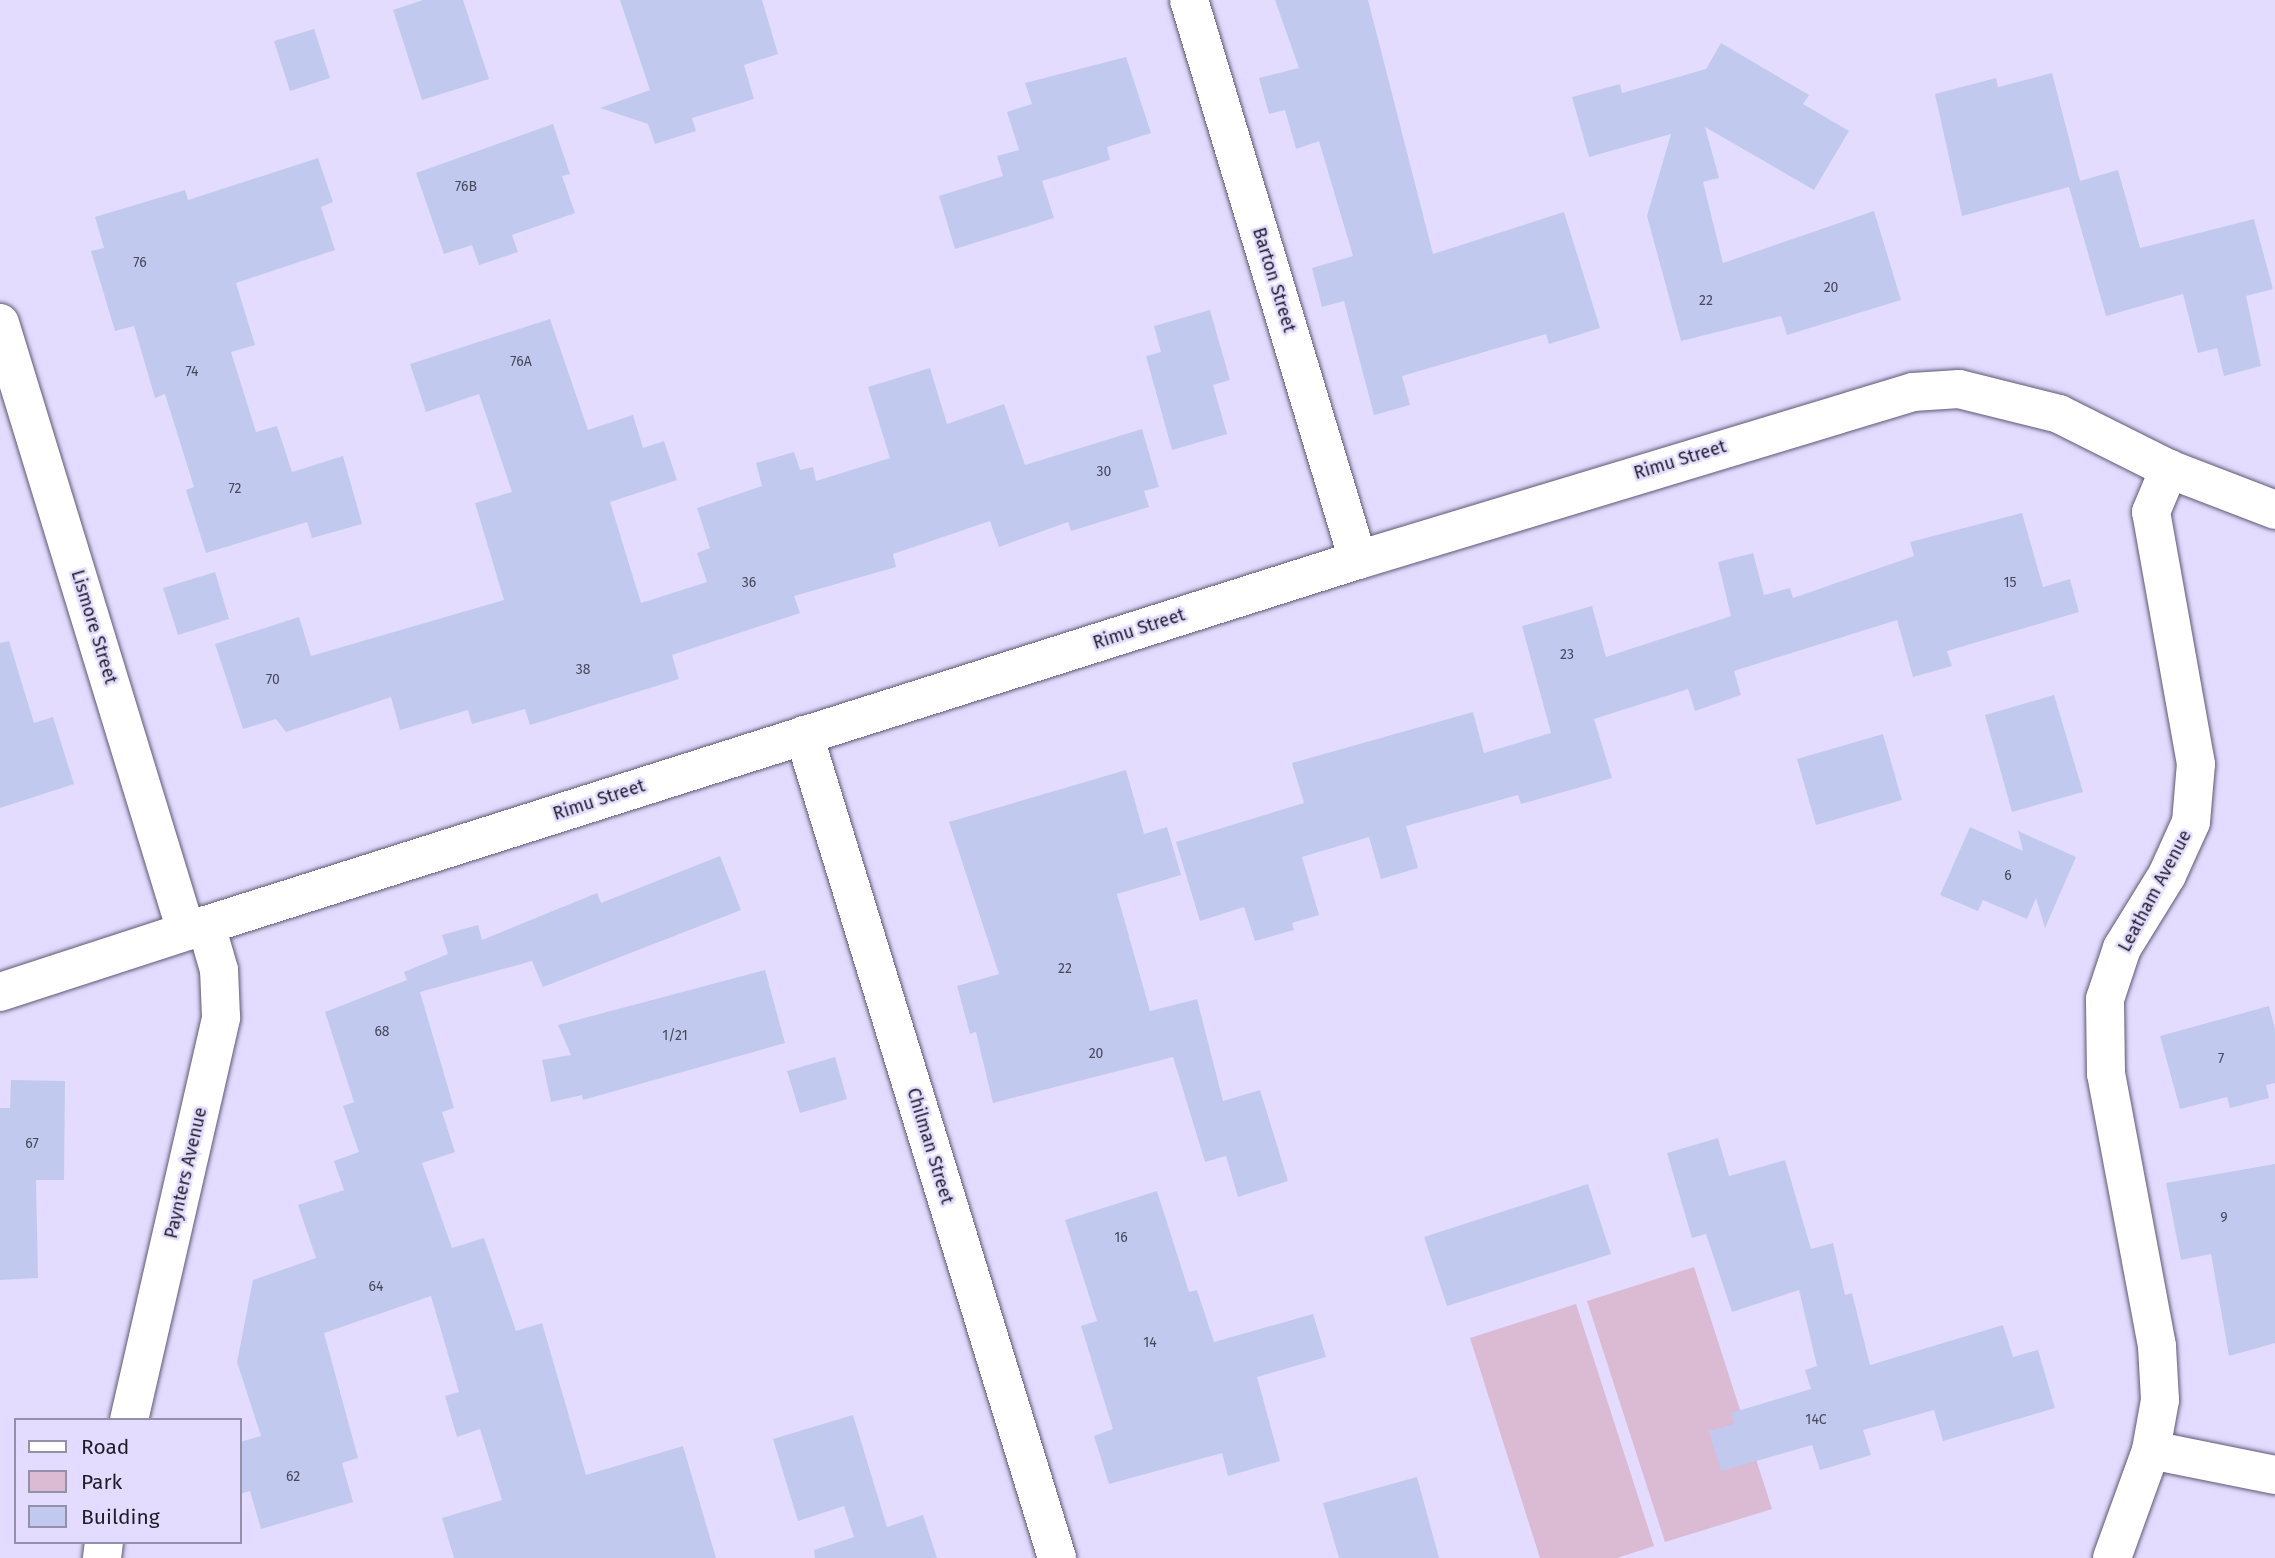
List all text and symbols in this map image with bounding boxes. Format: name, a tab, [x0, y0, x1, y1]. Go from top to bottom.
house number: 76B	[455, 179, 477, 195]
street label: Barton Street	[1248, 225, 1300, 335]
house number: 76	[133, 255, 147, 271]
house number: 20	[1824, 280, 1838, 296]
house number: 22	[1699, 293, 1713, 309]
house number: 76A	[510, 354, 532, 370]
house number: 74	[185, 364, 199, 380]
street label: Rimu Street	[1631, 436, 1729, 484]
house number: 30	[1097, 464, 1111, 480]
house number: 72	[229, 481, 241, 497]
street label: Lismore Street	[66, 567, 122, 687]
house number: 36	[742, 575, 756, 591]
house number: 15	[2003, 575, 2017, 591]
street label: Rimu Street	[1090, 604, 1188, 654]
house number: 23	[1560, 647, 1574, 663]
house number: 38	[576, 662, 590, 678]
house number: 70	[266, 672, 280, 688]
street label: Rimu Street	[550, 775, 648, 825]
street label: Leatham Avenue	[2114, 826, 2196, 956]
house number: 6	[2004, 868, 2012, 884]
house number: 22	[1058, 961, 1072, 977]
house number: 68	[374, 1024, 390, 1040]
house number: 1/21	[662, 1028, 688, 1044]
house number: 20	[1089, 1046, 1103, 1062]
house number: 7	[2218, 1051, 2224, 1067]
street label: Chilman Street	[902, 1085, 958, 1207]
street label: Paynters Avenue	[160, 1105, 212, 1241]
house number: 67	[25, 1136, 39, 1152]
house number: 9	[2220, 1210, 2228, 1226]
house number: 16	[1114, 1230, 1128, 1246]
house number: 64	[369, 1279, 383, 1295]
house number: 14	[1143, 1335, 1157, 1351]
house number: 14C	[1805, 1412, 1827, 1428]
legend	[14, 1418, 242, 1544]
text: Road	[81, 1434, 129, 1460]
text: Park	[81, 1469, 122, 1495]
house number: 62	[286, 1469, 300, 1485]
text: Building	[81, 1504, 160, 1530]

